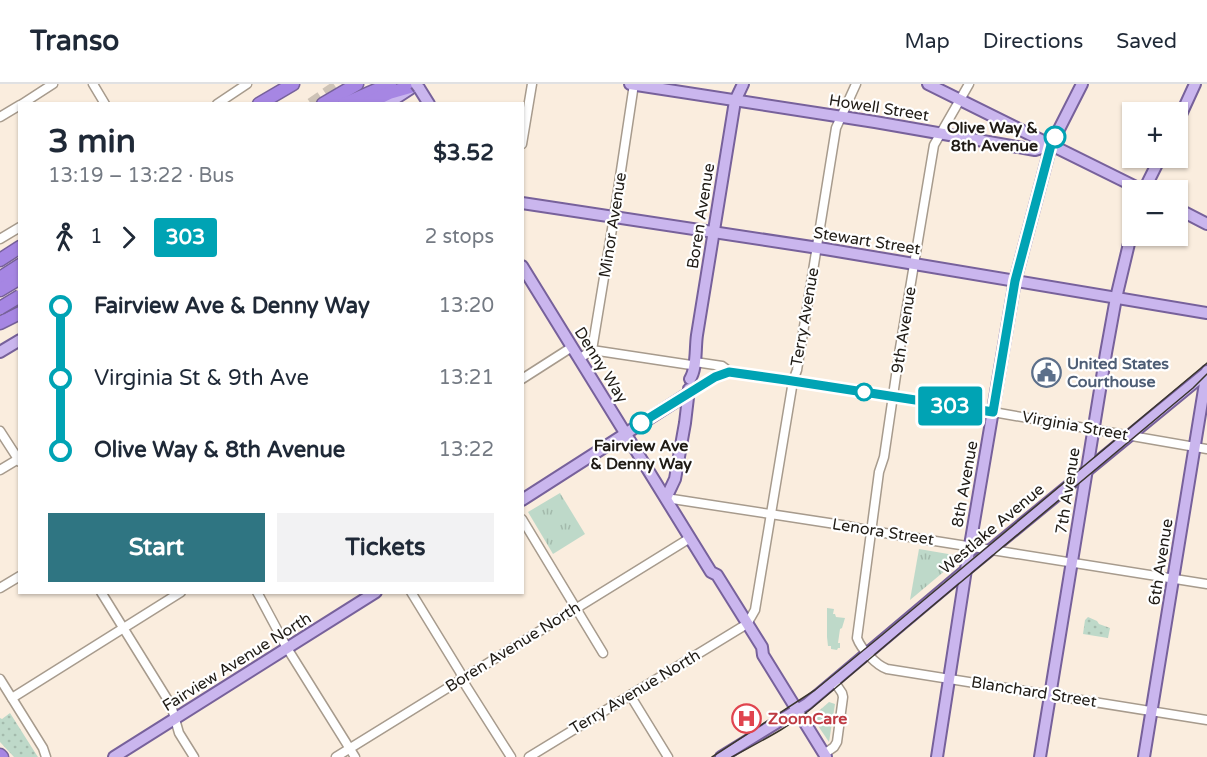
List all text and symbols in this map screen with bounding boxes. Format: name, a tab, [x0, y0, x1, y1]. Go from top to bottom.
text: Transo	[30, 24, 119, 58]
text: Map	[904, 29, 950, 54]
text: Directions	[983, 29, 1083, 54]
text: Saved	[1116, 29, 1177, 54]
street label: Howell Street	[828, 90, 930, 126]
map controls	[1122, 102, 1188, 246]
button: +	[1122, 102, 1188, 168]
place label: Olive Way & 8th Avenue	[947, 118, 1038, 156]
text: 3 min	[48, 122, 136, 161]
marker: Olive Way & 8th Avenue	[1044, 126, 1066, 148]
text: $3.52	[433, 140, 494, 166]
street label: Boren Avenue	[683, 162, 719, 270]
text: 13:19 – 13:22 · Bus	[48, 164, 234, 188]
street label: Minor Avenue	[595, 171, 631, 279]
button: −	[1122, 180, 1188, 246]
icon: walk	[48, 221, 81, 254]
icon: forward	[112, 221, 145, 254]
street label: Stewart Street	[812, 223, 922, 259]
text: 1	[90, 225, 103, 249]
text: 303	[166, 225, 205, 250]
text: 2 stops	[425, 225, 494, 249]
street label: Terry Avenue	[786, 266, 824, 368]
street label: 9th Avenue	[887, 285, 921, 375]
text: Fairview Ave & Denny Way	[94, 293, 370, 319]
text: 13:20	[439, 294, 494, 318]
street label: Denny Way	[570, 323, 632, 407]
place label: United States Courthouse	[1067, 354, 1169, 392]
public building icon: United States Courthouse	[1030, 357, 1062, 389]
text: Virginia St & 9th Ave	[94, 365, 309, 391]
text: 13:21	[439, 366, 494, 390]
unlabelled marker	[855, 383, 873, 401]
line badge: 303	[916, 386, 984, 426]
text: 303	[930, 394, 970, 419]
street label: Virginia Street	[1020, 407, 1130, 445]
marker: Fairview Ave & Denny Way	[630, 412, 652, 434]
place label: Fairview Ave & Denny Way	[590, 436, 692, 474]
text: Olive Way & 8th Avenue	[94, 437, 345, 463]
text: 13:22	[439, 438, 494, 462]
street label: 8th Avenue	[948, 439, 982, 529]
street label: 7th Avenue	[1051, 446, 1085, 536]
street label: Westlake Avenue	[936, 479, 1048, 579]
button: Start	[48, 513, 265, 582]
button: Tickets	[277, 513, 494, 582]
street label: Lenora Street	[831, 514, 935, 550]
street label: 6th Avenue	[1144, 517, 1178, 607]
street label: Boren Avenue North	[442, 597, 584, 697]
street label: Fairview Avenue North	[159, 608, 315, 716]
street label: Terry Avenue North	[566, 645, 704, 739]
street label: Blanchard Street	[970, 672, 1098, 712]
hospital icon: ZoomCare	[731, 703, 763, 735]
place label: ZoomCare	[768, 709, 847, 729]

